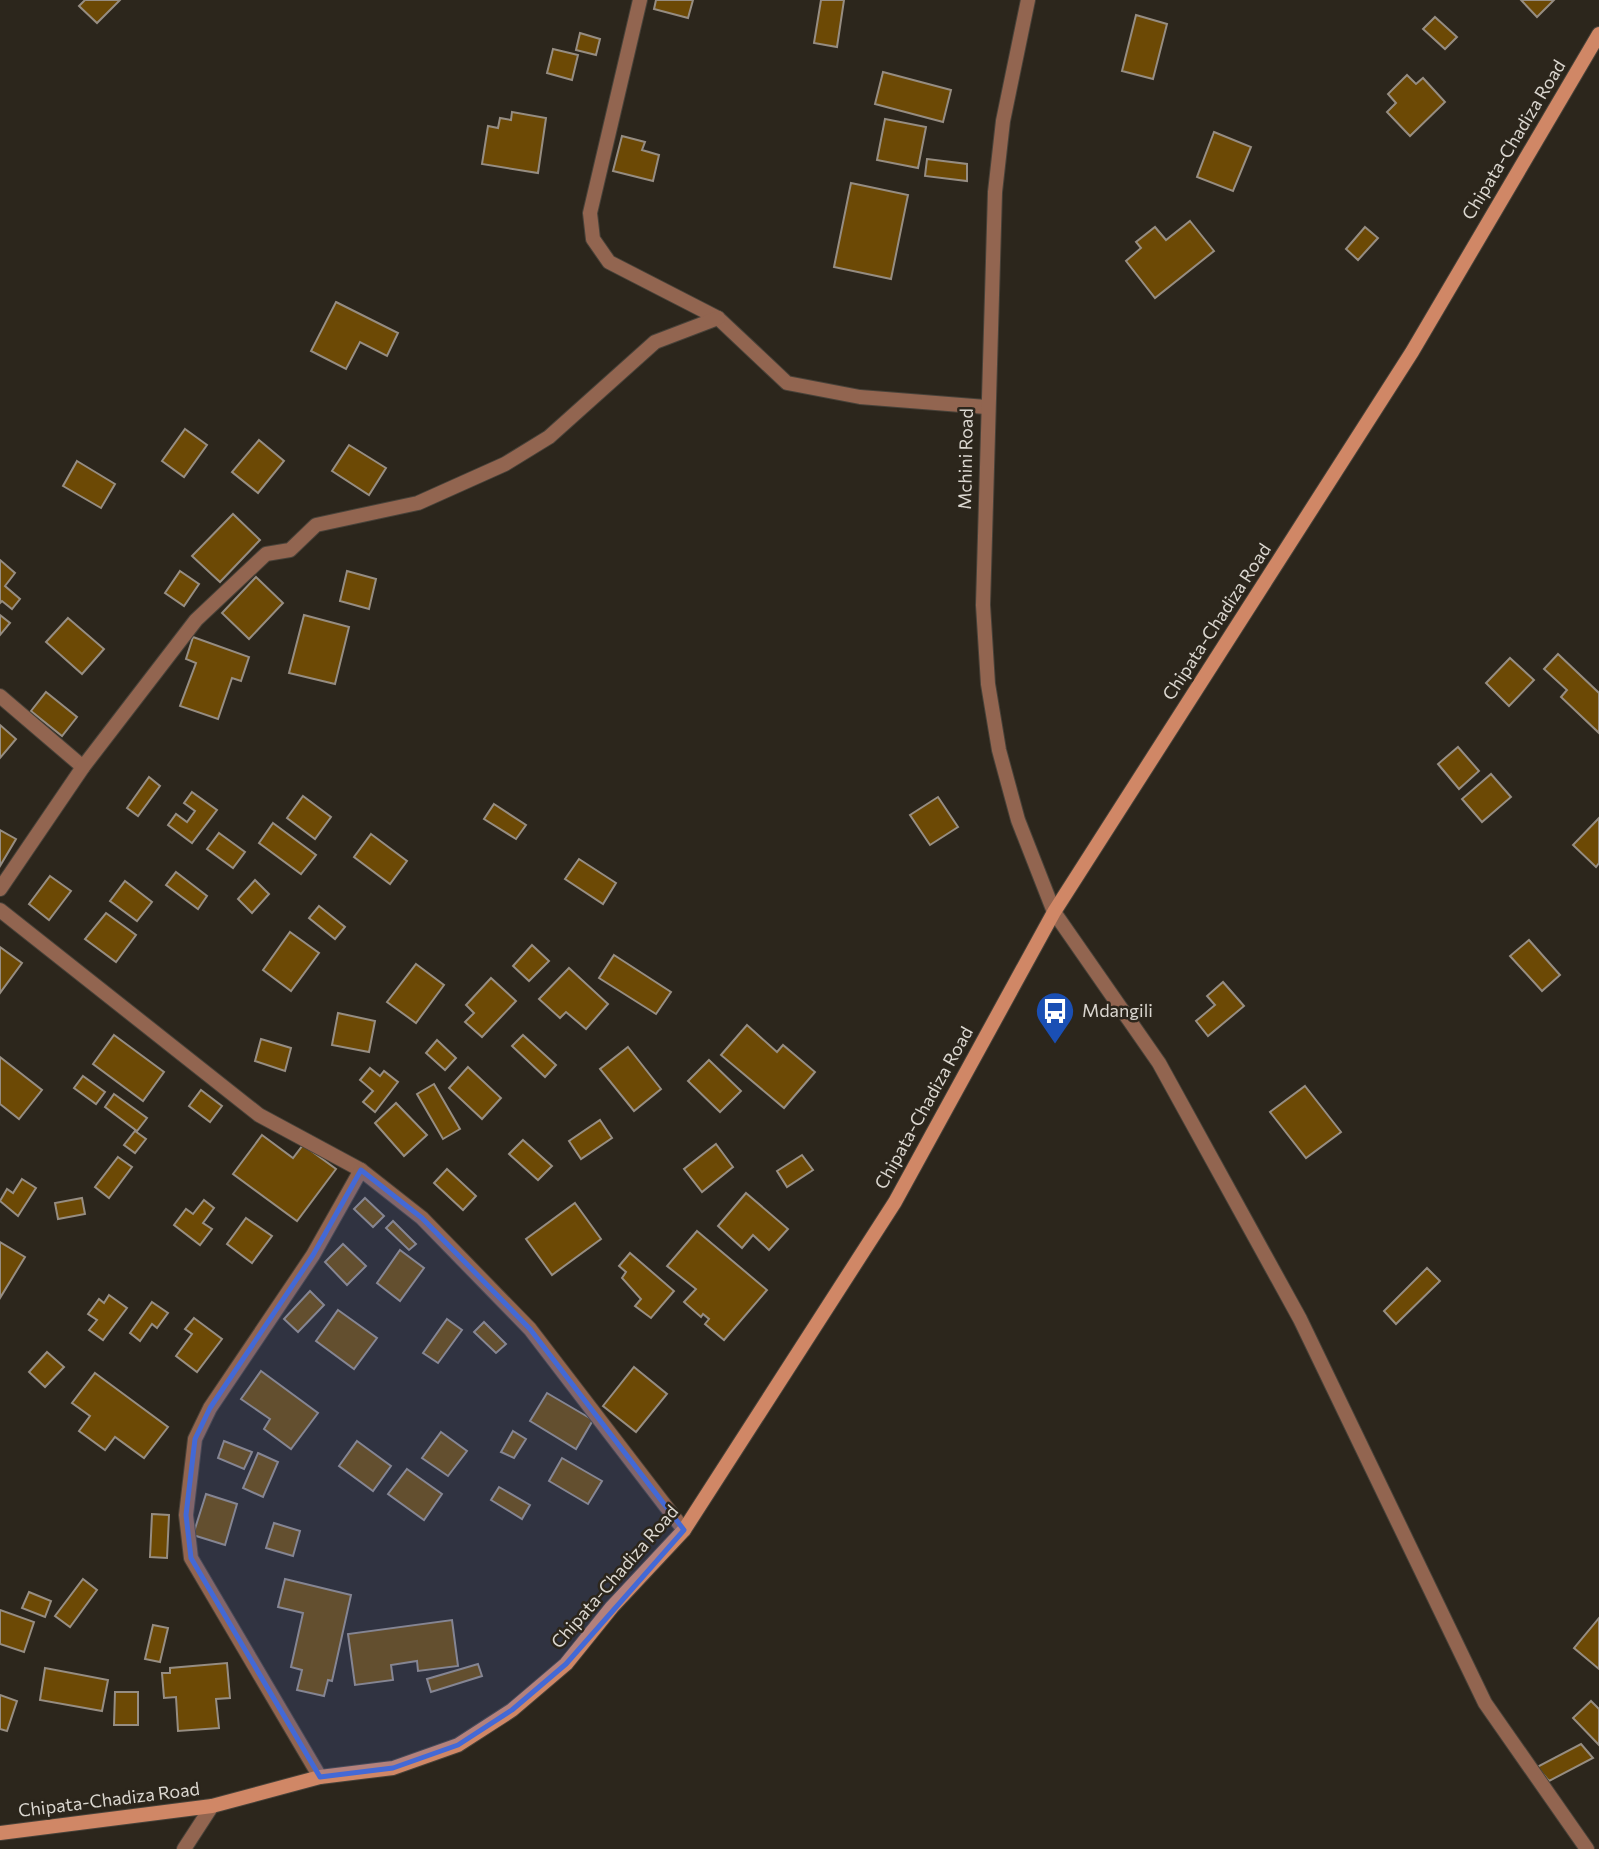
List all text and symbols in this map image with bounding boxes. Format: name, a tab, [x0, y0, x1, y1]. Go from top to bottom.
street label: Chipata-Chadiza Road	[1457, 56, 1570, 223]
street label: Mchini Road	[953, 408, 977, 510]
street label: Chipata-Chadiza Road	[1157, 539, 1275, 704]
bus stop icon: Mdangili	[1034, 990, 1076, 1045]
place label: Mdangili	[1082, 999, 1153, 1021]
street label: Chipata-Chadiza Road	[869, 1022, 977, 1193]
street label: Chipata-Chadiza Road	[546, 1500, 682, 1652]
street label: Chipata-Chadiza Road	[17, 1777, 201, 1821]

